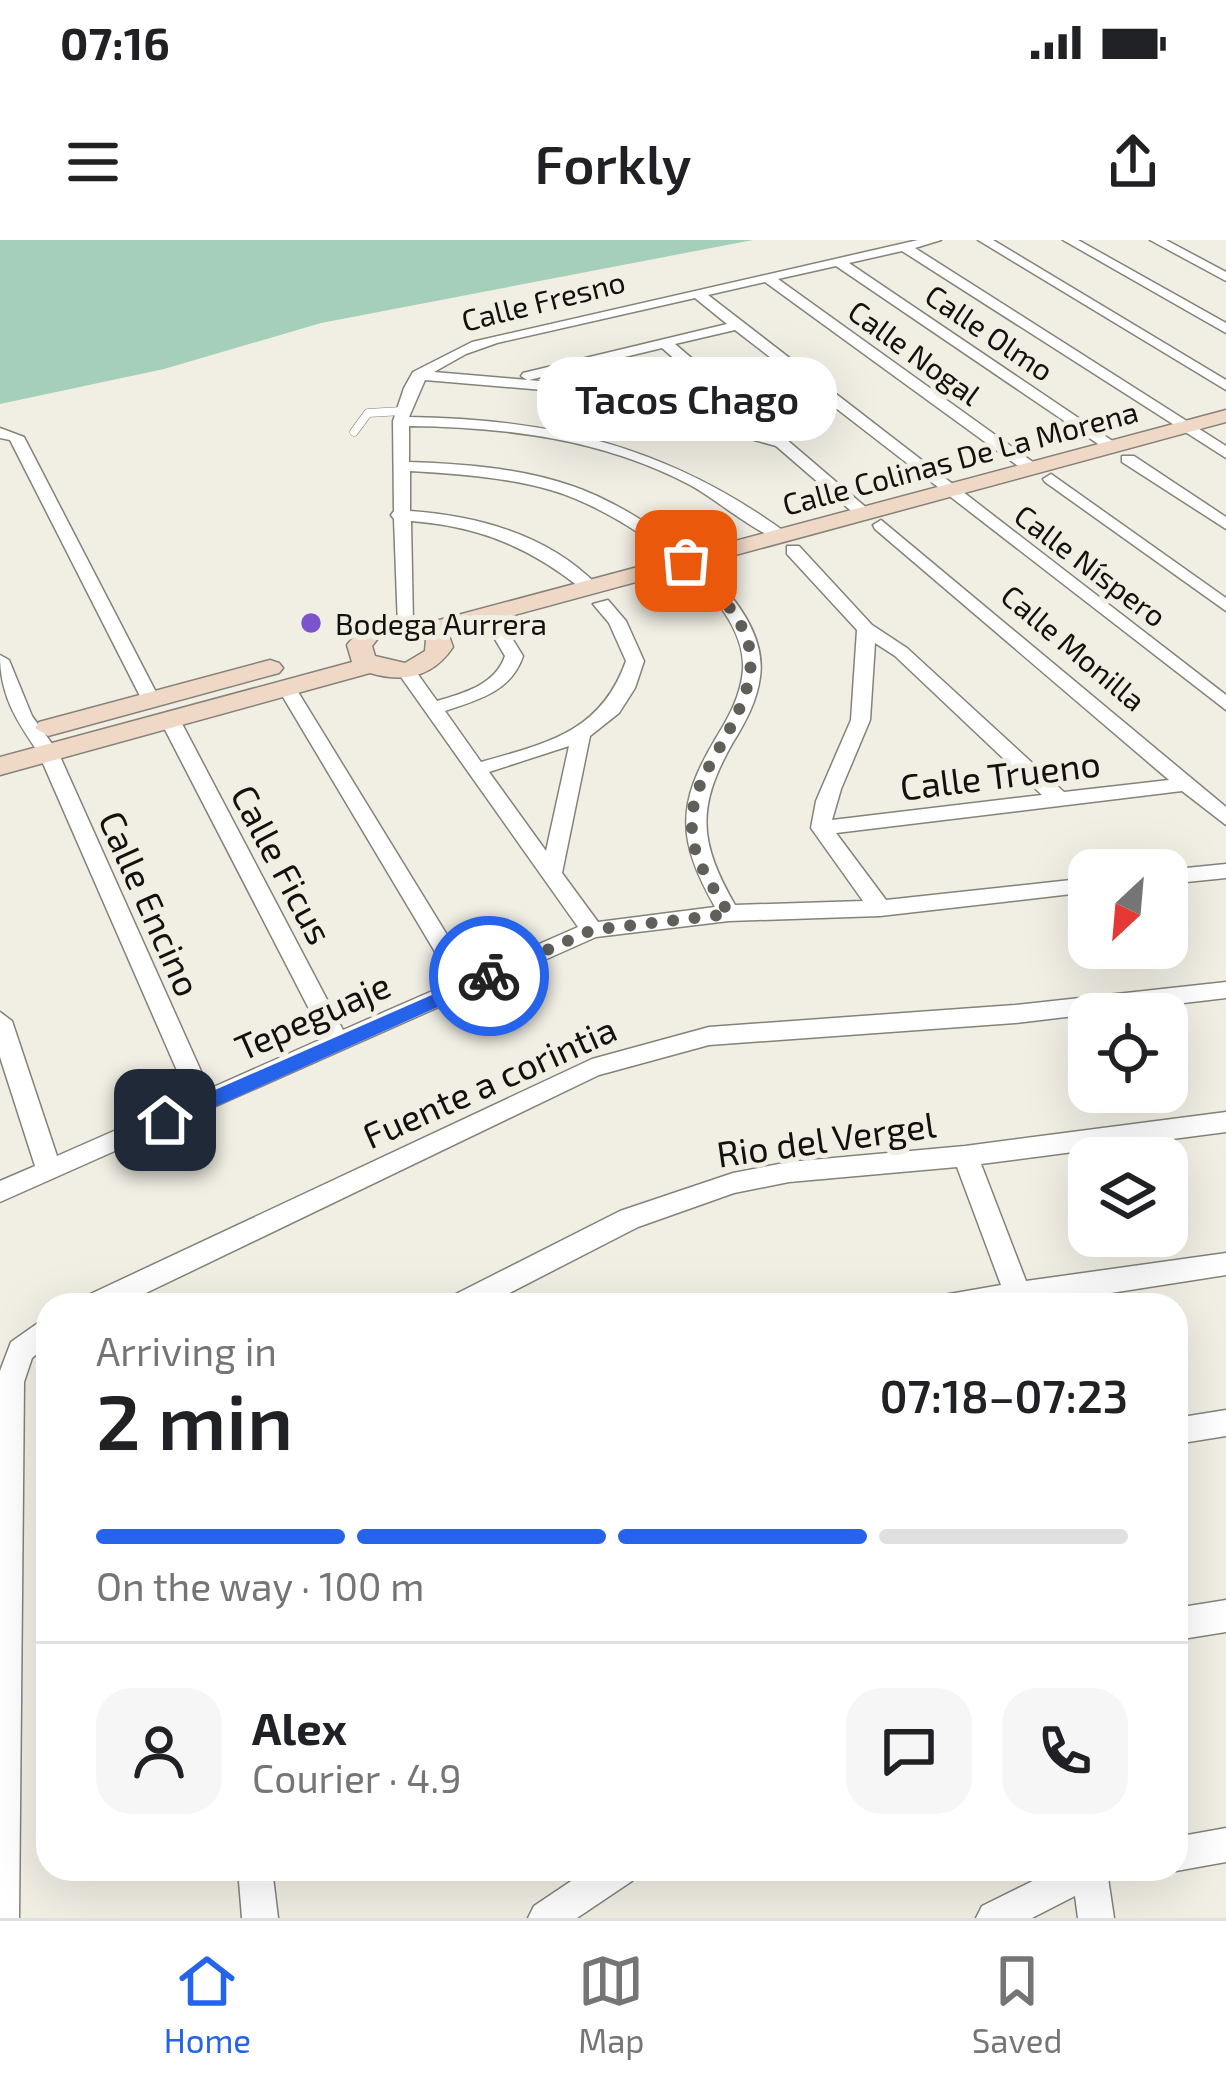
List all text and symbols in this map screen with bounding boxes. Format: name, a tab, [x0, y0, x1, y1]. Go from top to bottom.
text: 07:16	[60, 15, 170, 69]
icon: menu	[60, 129, 126, 195]
icon: share	[1100, 129, 1166, 195]
text: Forkly	[534, 130, 692, 195]
street label: Calle Fresno	[457, 262, 629, 338]
street label: Calle Olmo	[919, 276, 1061, 388]
street label: Calle Nogal	[842, 292, 988, 412]
callout: Tacos Chago	[536, 357, 836, 441]
text: Tacos Chago	[575, 375, 799, 422]
street label: Calle Colinas De La Morena	[778, 392, 1142, 522]
street label: Calle Níspero	[1008, 496, 1174, 634]
pin	[635, 510, 737, 612]
icon: bag	[653, 528, 719, 594]
street label: Calle Monilla	[995, 576, 1153, 718]
place label: Bodega Aurrera	[335, 605, 547, 641]
marker: Bodega Aurrera	[298, 610, 324, 636]
street label: Calle Trueno	[897, 740, 1103, 808]
street label: Calle Ficus	[223, 777, 343, 951]
street label: Calle Encino	[91, 804, 211, 1002]
north arrow	[1068, 849, 1188, 969]
map controls	[1068, 849, 1188, 1257]
courier	[429, 916, 549, 1036]
icon: bike	[456, 943, 522, 1009]
street label: Tepeguaje	[228, 962, 396, 1068]
button: locate	[1068, 993, 1188, 1113]
street label: Fuente a corintia	[356, 1006, 622, 1156]
pin	[114, 1069, 216, 1171]
icon: home	[132, 1087, 198, 1153]
street label: Rio del Vergel	[714, 1101, 939, 1175]
button: layers	[1068, 1137, 1188, 1257]
text: Arriving in	[96, 1327, 277, 1374]
text: 07:18–07:23	[880, 1368, 1128, 1422]
text: 2 min	[96, 1372, 293, 1466]
text: On the way · 100 m	[96, 1562, 424, 1609]
button: person	[96, 1688, 222, 1814]
button: chat	[846, 1688, 972, 1814]
button: phone	[1002, 1688, 1128, 1814]
text: Alex	[252, 1700, 347, 1754]
text: Courier · 4.9	[252, 1754, 462, 1801]
tab: Home	[164, 1948, 251, 2060]
tab: Map	[578, 1948, 645, 2060]
tab: Saved	[972, 1948, 1062, 2060]

